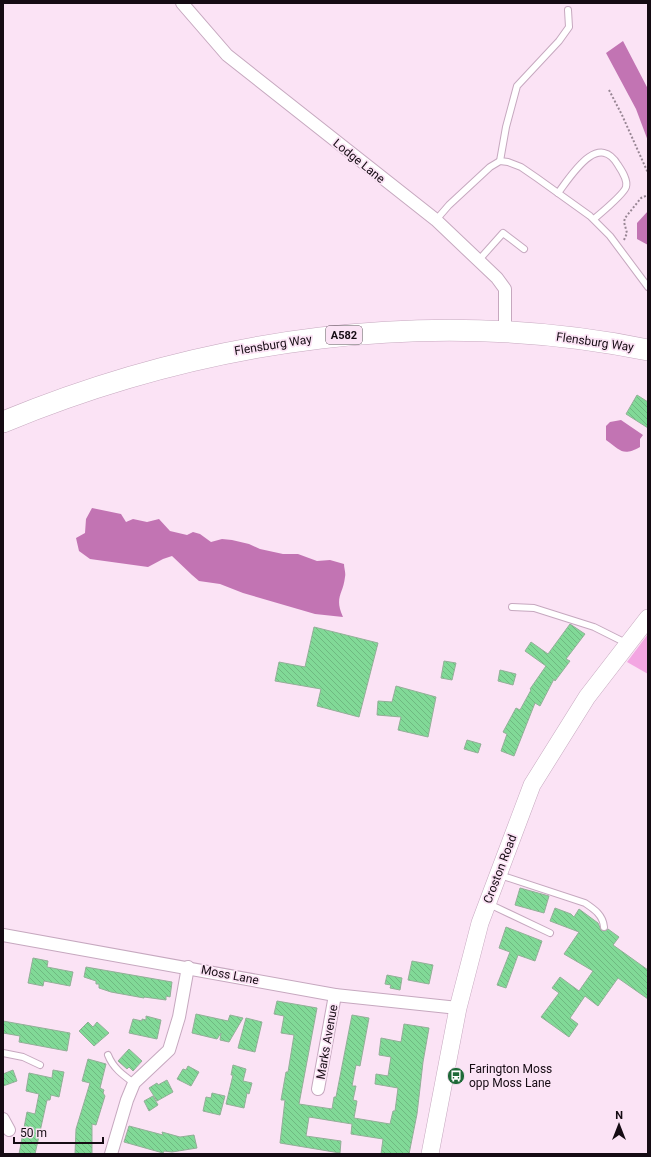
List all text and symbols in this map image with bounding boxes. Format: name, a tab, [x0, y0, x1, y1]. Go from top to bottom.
street label: Lodge Lane	[330, 136, 388, 186]
road number: A582	[326, 326, 362, 344]
street label: Flensburg Way	[555, 330, 635, 354]
street label: Flensburg Way	[233, 332, 313, 358]
street label: Croston Road	[480, 833, 520, 905]
street label: Moss Lane	[200, 963, 260, 987]
street label: Marks Avenue	[314, 1004, 340, 1080]
place label: Farington Moss opp Moss Lane	[469, 1062, 552, 1090]
bus stop icon: Farington Moss opp Moss Lane	[446, 1066, 466, 1086]
north arrow	[599, 1105, 639, 1145]
text: N	[615, 1109, 623, 1122]
scale bar	[14, 1119, 103, 1145]
text: 50 m	[20, 1126, 47, 1140]

